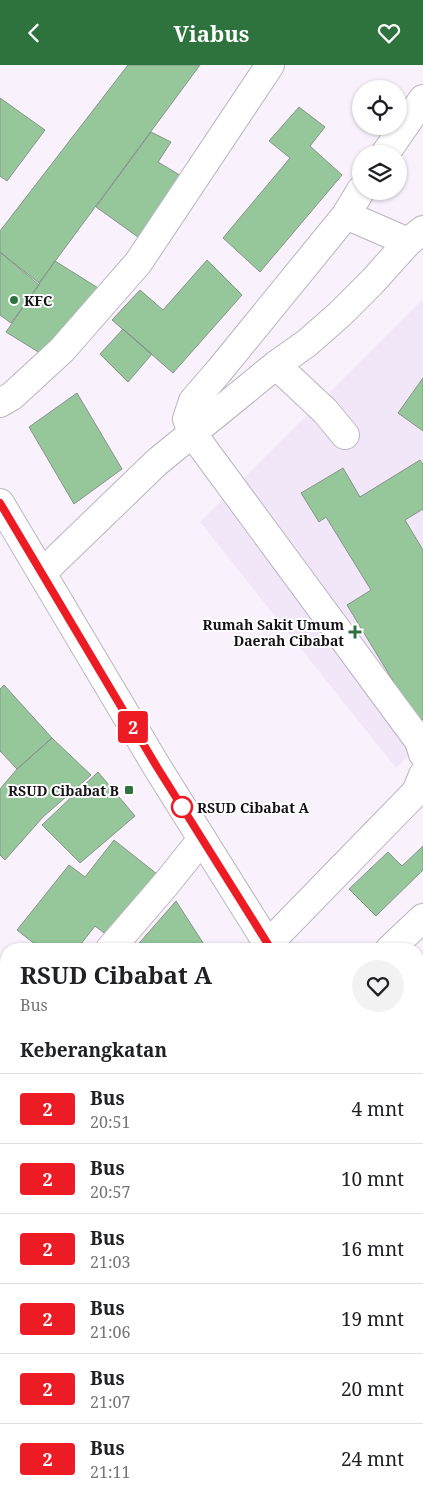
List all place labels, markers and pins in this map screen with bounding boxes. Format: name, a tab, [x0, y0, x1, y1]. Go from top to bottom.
place label: KFC	[24, 291, 52, 310]
marker: KFC	[8, 294, 20, 306]
place label: Rumah Sakit Umum Daerah Cibabat	[202, 615, 344, 650]
marker: Rumah Sakit Umum Daerah Cibabat	[348, 625, 362, 639]
place label: RSUD Cibabat B	[8, 781, 119, 800]
marker: RSUD Cibabat B	[123, 784, 135, 796]
marker: RSUD Cibabat A	[171, 796, 193, 818]
place label: RSUD Cibabat A	[197, 798, 309, 817]

